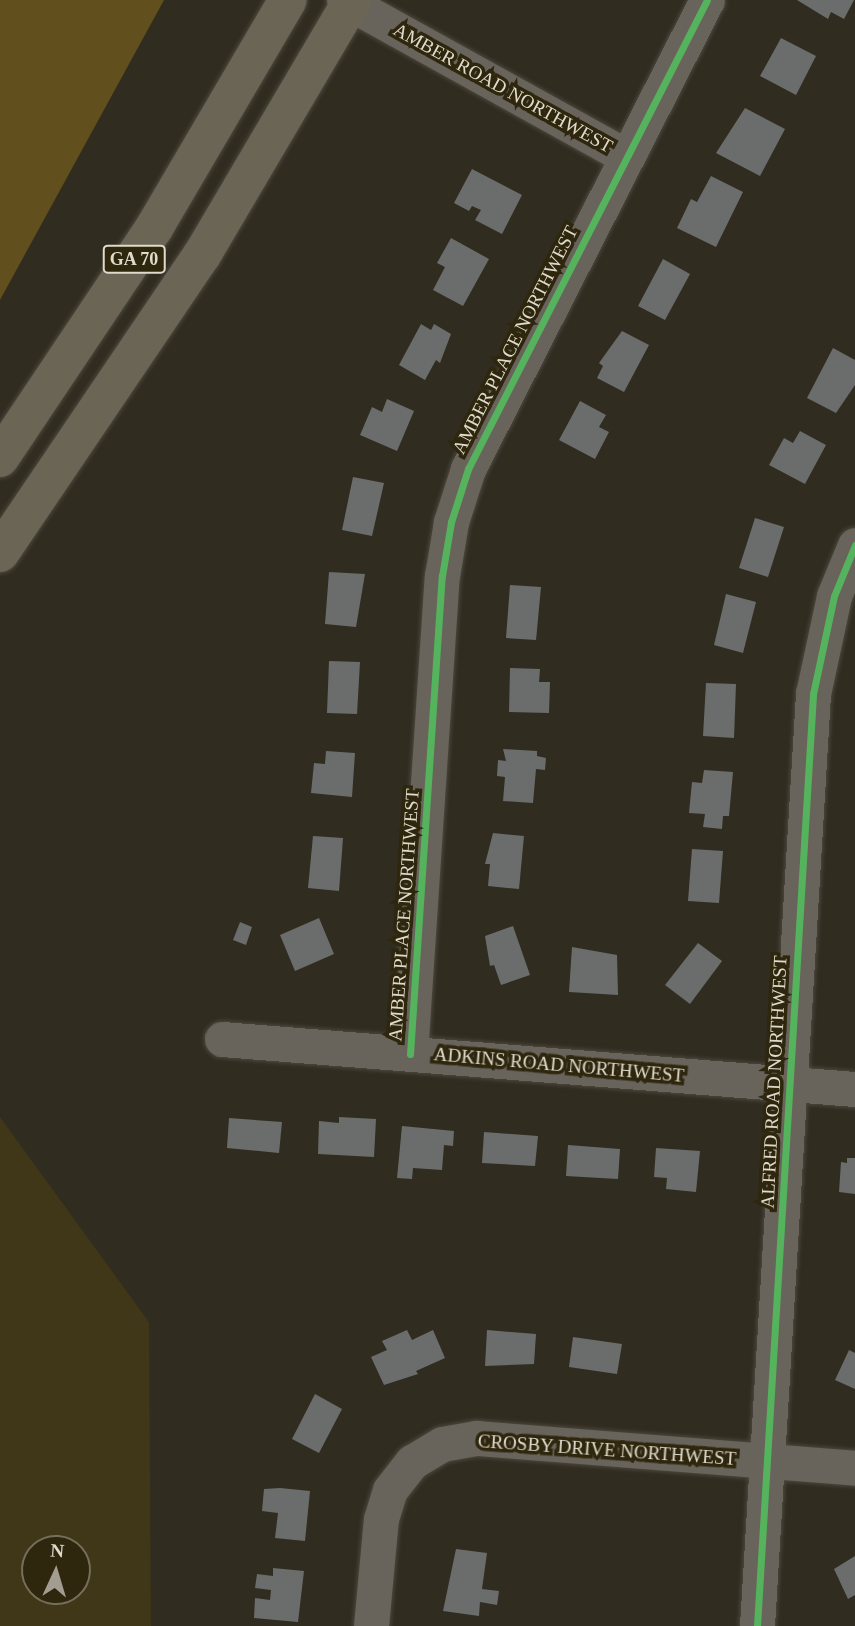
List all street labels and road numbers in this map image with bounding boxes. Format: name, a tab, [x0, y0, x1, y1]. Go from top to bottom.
street label: AMBER ROAD NORTHWEST	[389, 18, 617, 158]
street label: AMBER PLACE NORTHWEST	[447, 222, 583, 458]
road number: GA 70	[101, 244, 167, 274]
street label: AMBER PLACE NORTHWEST	[384, 788, 424, 1042]
street label: ALFRED ROAD NORTHWEST	[756, 955, 792, 1209]
street label: ADKINS ROAD NORTHWEST	[433, 1043, 685, 1087]
street label: CROSBY DRIVE NORTHWEST	[477, 1430, 737, 1470]

